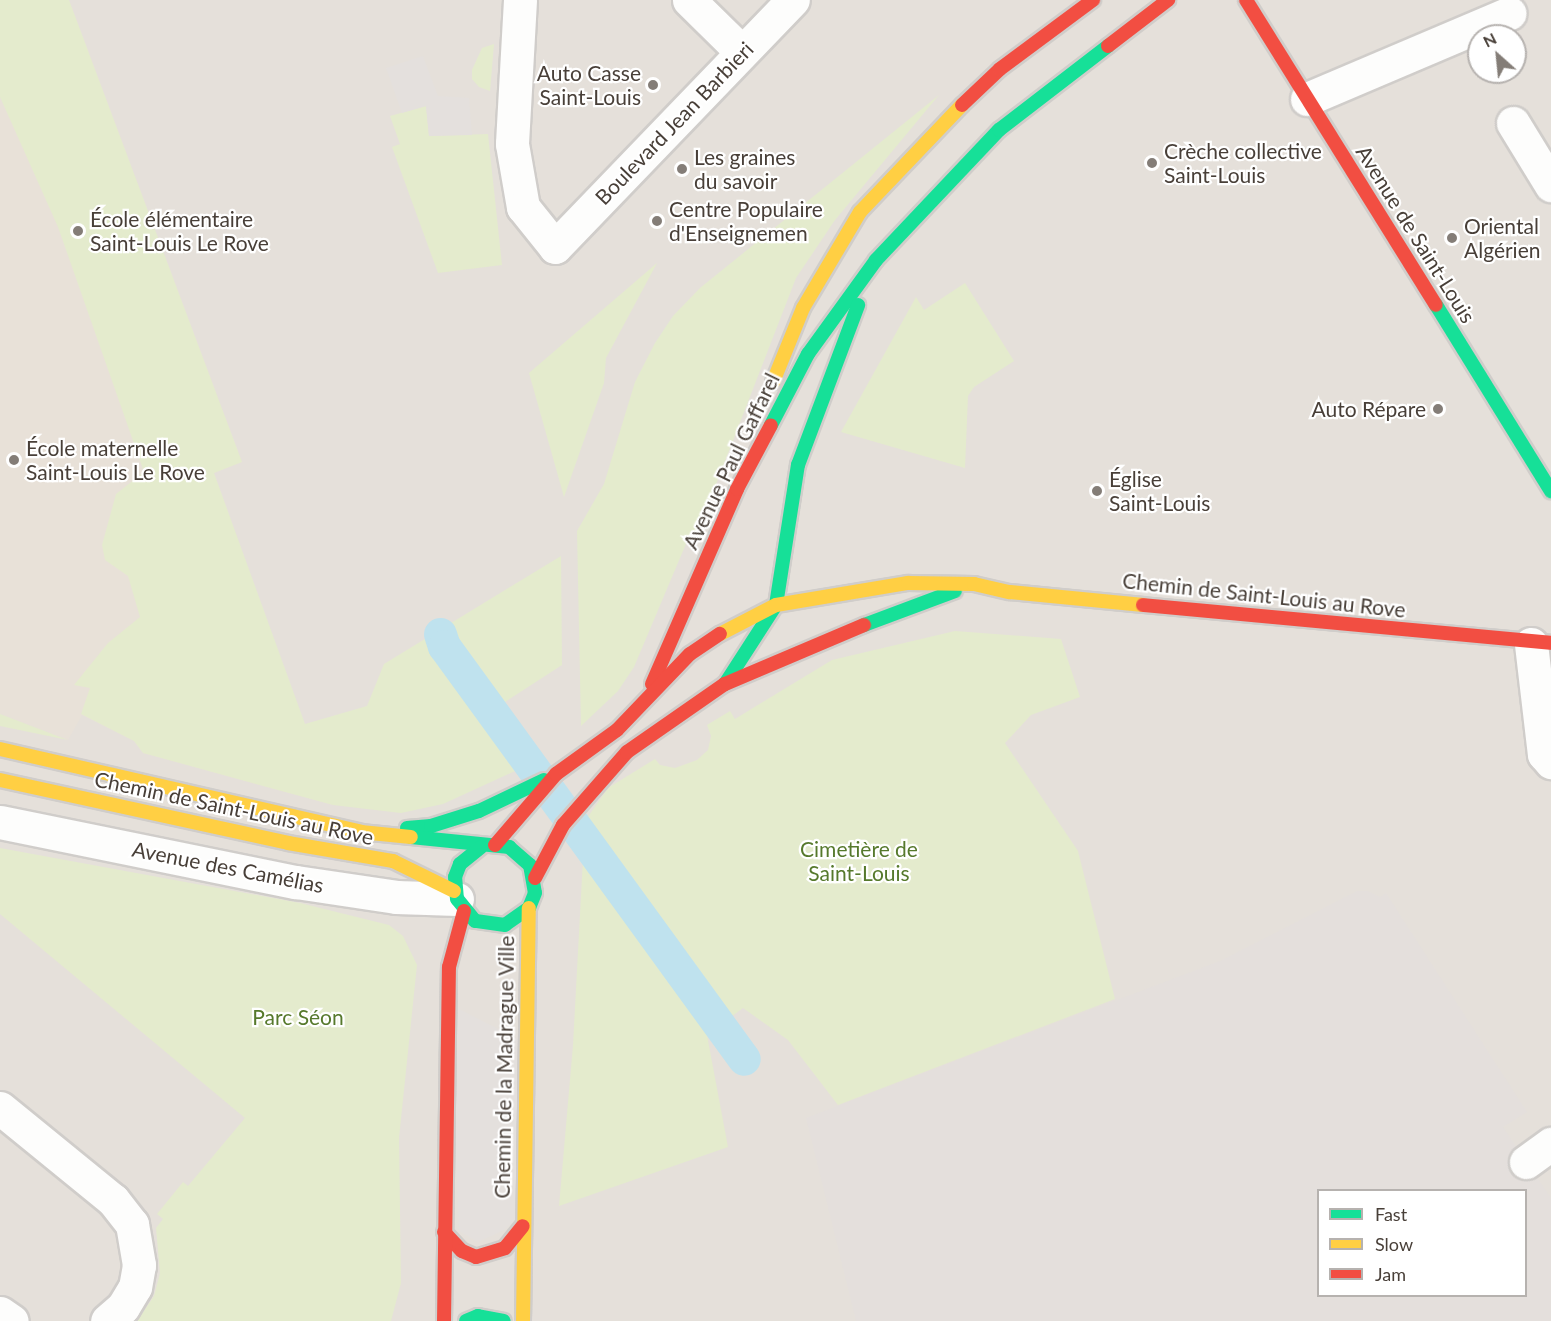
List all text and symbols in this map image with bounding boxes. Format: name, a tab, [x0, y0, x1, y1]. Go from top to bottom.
north arrow	[1467, 24, 1527, 84]
text: N	[1480, 28, 1499, 51]
street label: Boulevard Jean Barbieri	[589, 36, 759, 210]
place label: Auto Casse Saint-Louis	[537, 60, 641, 110]
marker: Auto Casse Saint-Louis	[646, 78, 660, 92]
place label: Crèche collective Saint-Louis	[1164, 138, 1322, 188]
street label: Avenue de Saint-Louis	[1351, 141, 1481, 327]
place label: Les graines du savoir	[694, 144, 795, 194]
marker: Crèche collective Saint-Louis	[1145, 156, 1159, 170]
marker: Les graines du savoir	[675, 162, 689, 176]
place label: Centre Populaire d'Enseignemen	[669, 196, 823, 246]
place label: École élémentaire Saint-Louis Le Rove	[90, 206, 269, 256]
place label: Oriental Algérien	[1464, 213, 1540, 263]
marker: Centre Populaire d'Enseignemen	[650, 214, 664, 228]
marker: École élémentaire Saint-Louis Le Rove	[71, 224, 85, 238]
marker: Oriental Algérien	[1445, 231, 1459, 245]
street label: Avenue Paul Gaffarel	[677, 369, 785, 553]
place label: Auto Répare	[1312, 396, 1426, 422]
marker: Auto Répare	[1431, 402, 1445, 416]
place label: École maternelle Saint-Louis Le Rove	[26, 435, 205, 485]
marker: École maternelle Saint-Louis Le Rove	[7, 453, 21, 467]
place label: Église Saint-Louis	[1109, 466, 1210, 516]
marker: Église Saint-Louis	[1090, 484, 1104, 498]
street label: Chemin de Saint-Louis au Rove	[1121, 568, 1407, 622]
street label: Chemin de Saint-Louis au Rove	[92, 766, 376, 850]
street label: Avenue des Camélias	[130, 836, 326, 898]
park label: Cimetière de Saint-Louis	[800, 836, 918, 886]
street label: Chemin de la Madrague Ville	[489, 935, 519, 1199]
park label: Parc Séon	[252, 1004, 344, 1030]
legend	[1317, 1189, 1527, 1297]
text: Fast	[1375, 1203, 1407, 1225]
text: Slow	[1375, 1233, 1413, 1255]
text: Jam	[1375, 1263, 1406, 1285]

